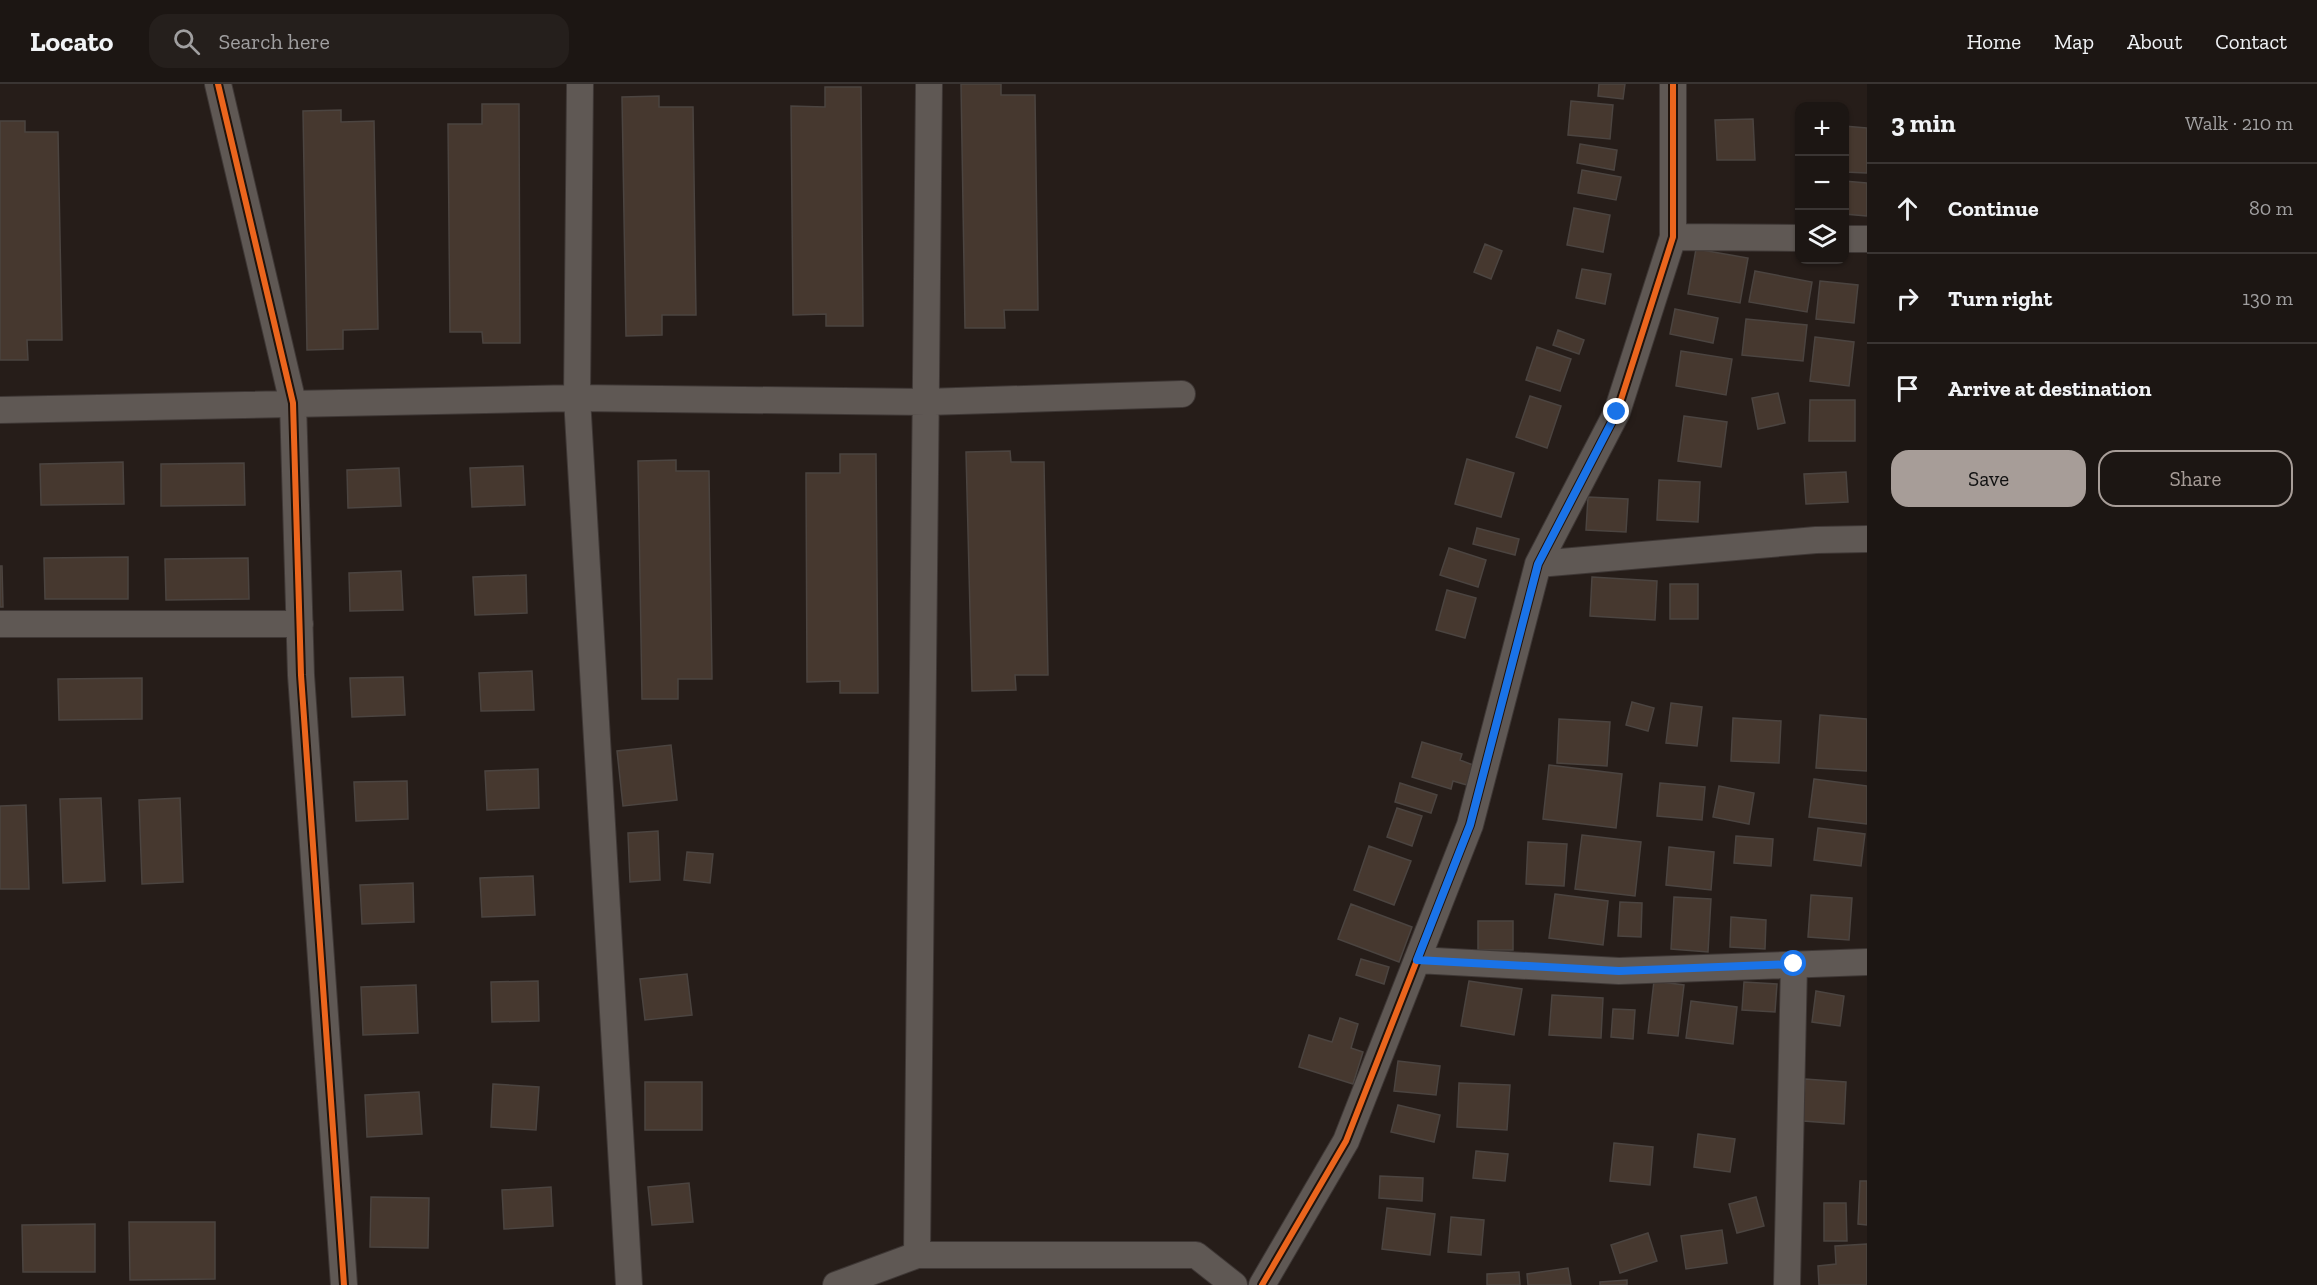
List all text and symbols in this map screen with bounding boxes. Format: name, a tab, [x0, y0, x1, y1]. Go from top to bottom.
search box	[149, 14, 569, 68]
text: Locato	[30, 25, 113, 58]
icon: search	[170, 25, 203, 58]
text: Search here	[218, 28, 330, 55]
text: Home	[1967, 29, 2021, 54]
text: Map	[2054, 29, 2094, 54]
text: About	[2127, 29, 2182, 54]
text: Contact	[2215, 29, 2287, 54]
map controls	[1795, 102, 1849, 264]
button: +	[1795, 102, 1849, 156]
text: 3 min	[1891, 107, 1956, 139]
text: Walk · 210 m	[2185, 111, 2293, 135]
button: −	[1795, 156, 1849, 210]
icon: ahead	[1891, 192, 1924, 225]
text: Continue	[1948, 195, 2039, 222]
text: 80 m	[2249, 196, 2293, 220]
button: layers	[1795, 210, 1849, 264]
icon: right	[1891, 282, 1924, 315]
text: Turn right	[1948, 285, 2052, 312]
text: 130 m	[2242, 286, 2293, 310]
icon: arrive	[1891, 372, 1924, 405]
text: Arrive at destination	[1948, 375, 2151, 402]
route end	[1603, 398, 1629, 424]
button: Save	[1891, 450, 2086, 507]
button: Share	[2098, 450, 2293, 507]
route start	[1780, 950, 1806, 976]

